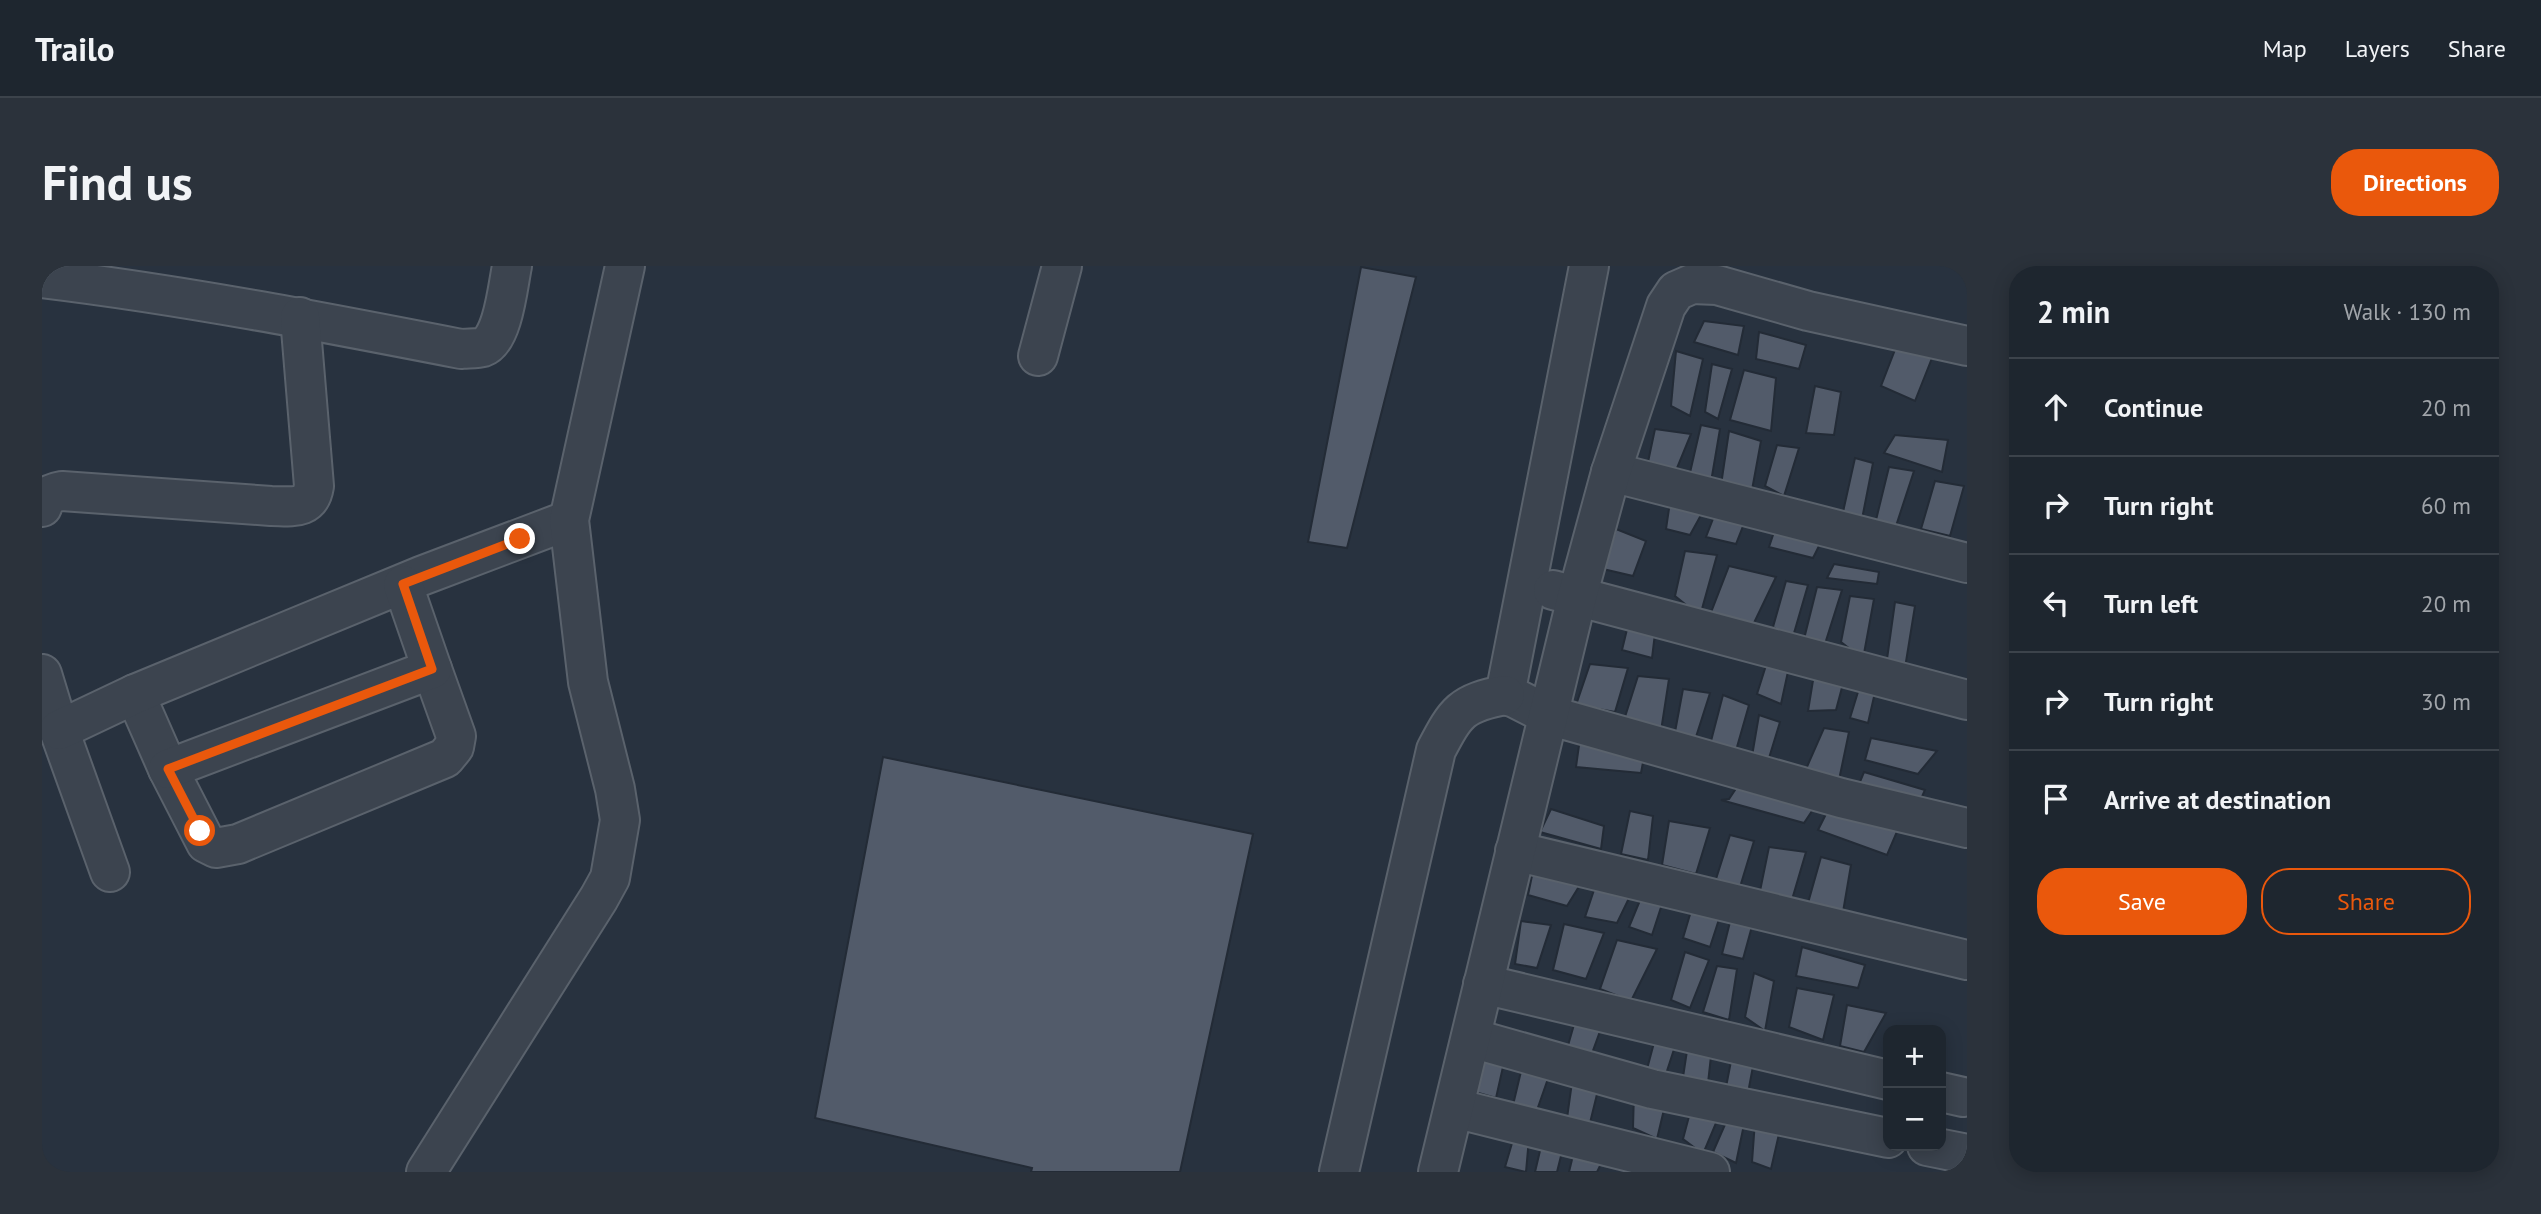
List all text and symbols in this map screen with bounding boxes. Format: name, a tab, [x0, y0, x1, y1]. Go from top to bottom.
text: Trailo	[35, 27, 115, 70]
text: Map	[2263, 33, 2307, 64]
text: Layers	[2345, 33, 2410, 64]
text: Share	[2448, 33, 2506, 64]
button: Directions	[2331, 149, 2499, 216]
text: Find us	[42, 150, 193, 214]
text: 2 min	[2037, 292, 2110, 331]
text: Walk · 130 m	[2344, 297, 2471, 326]
icon: ahead	[2037, 388, 2075, 426]
text: Continue	[2104, 391, 2203, 424]
text: 20 m	[2421, 393, 2471, 422]
icon: right	[2037, 486, 2075, 524]
text: Turn right	[2104, 489, 2213, 522]
text: 60 m	[2421, 491, 2471, 520]
route end	[504, 523, 535, 554]
icon: left	[2037, 584, 2075, 622]
text: Turn left	[2104, 587, 2198, 620]
text: 20 m	[2421, 589, 2471, 618]
icon: right	[2037, 682, 2075, 720]
text: Turn right	[2104, 685, 2213, 718]
text: 30 m	[2421, 687, 2471, 716]
icon: arrive	[2037, 780, 2075, 818]
text: Arrive at destination	[2104, 783, 2331, 816]
route start	[184, 815, 215, 846]
button: Save	[2037, 868, 2247, 935]
button: Share	[2261, 868, 2471, 935]
map controls	[1883, 1025, 1946, 1151]
button: +	[1883, 1025, 1946, 1088]
button: −	[1883, 1088, 1946, 1151]

